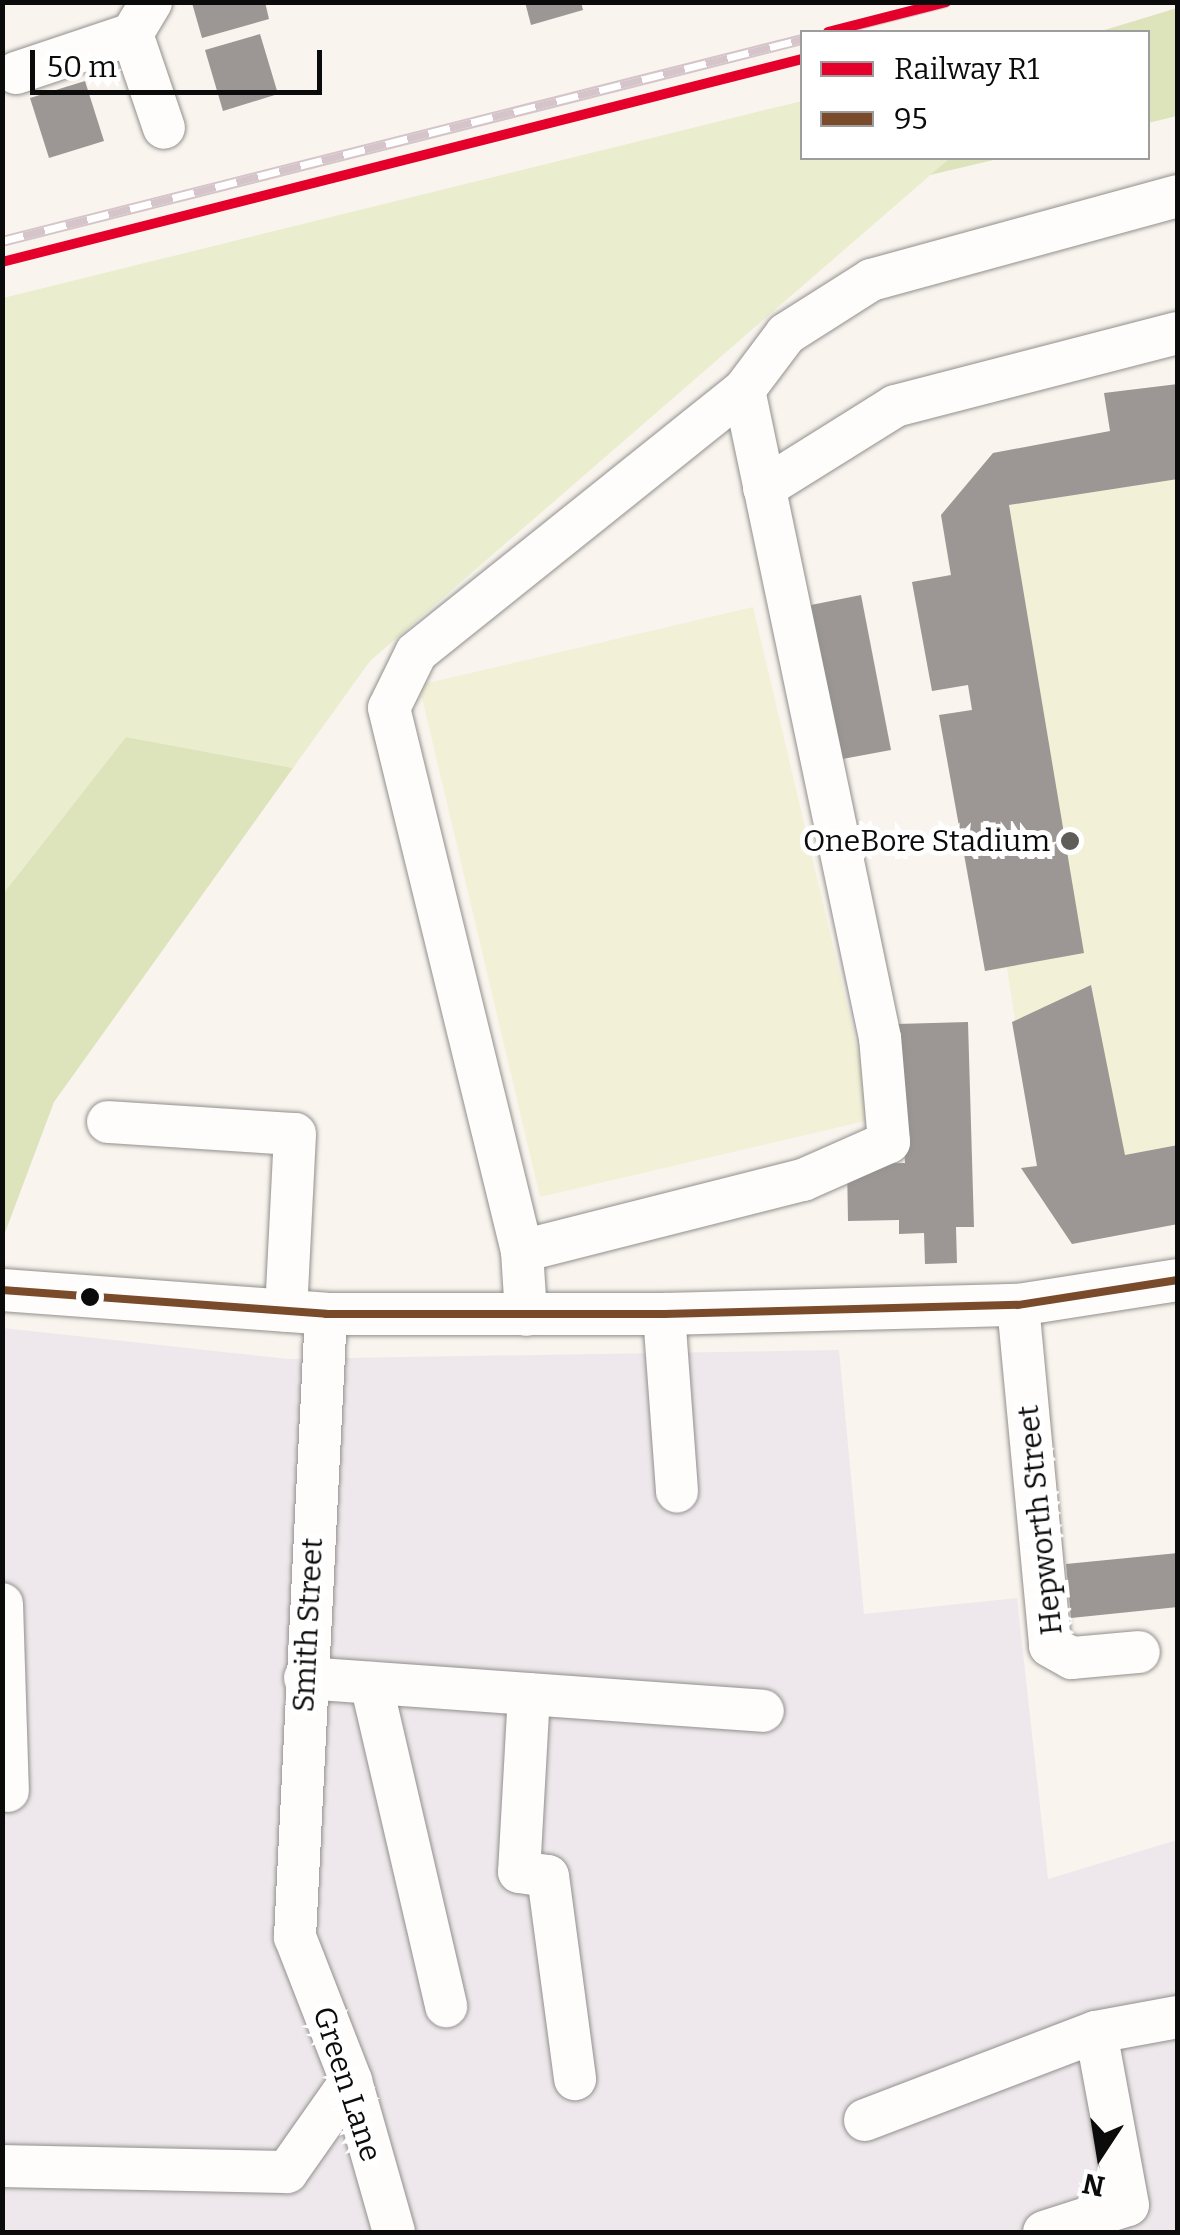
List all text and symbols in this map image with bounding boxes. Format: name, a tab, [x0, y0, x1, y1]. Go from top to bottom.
scale bar	[35, 30, 328, 92]
legend	[800, 30, 1150, 160]
text: 50 m	[47, 49, 117, 85]
text: Railway R1	[894, 51, 1039, 87]
text: 95	[894, 101, 928, 137]
place label: OneBore Stadium	[803, 823, 1050, 859]
marker: OneBore Stadium	[1059, 830, 1081, 852]
unlabelled marker	[80, 1287, 100, 1307]
street label: Hepworth Street	[1010, 1403, 1070, 1637]
street label: Smith Street	[285, 1537, 331, 1713]
street label: Green Lane	[305, 2002, 389, 2166]
north arrow	[1050, 2105, 1150, 2205]
text: N	[1080, 2166, 1108, 2203]

